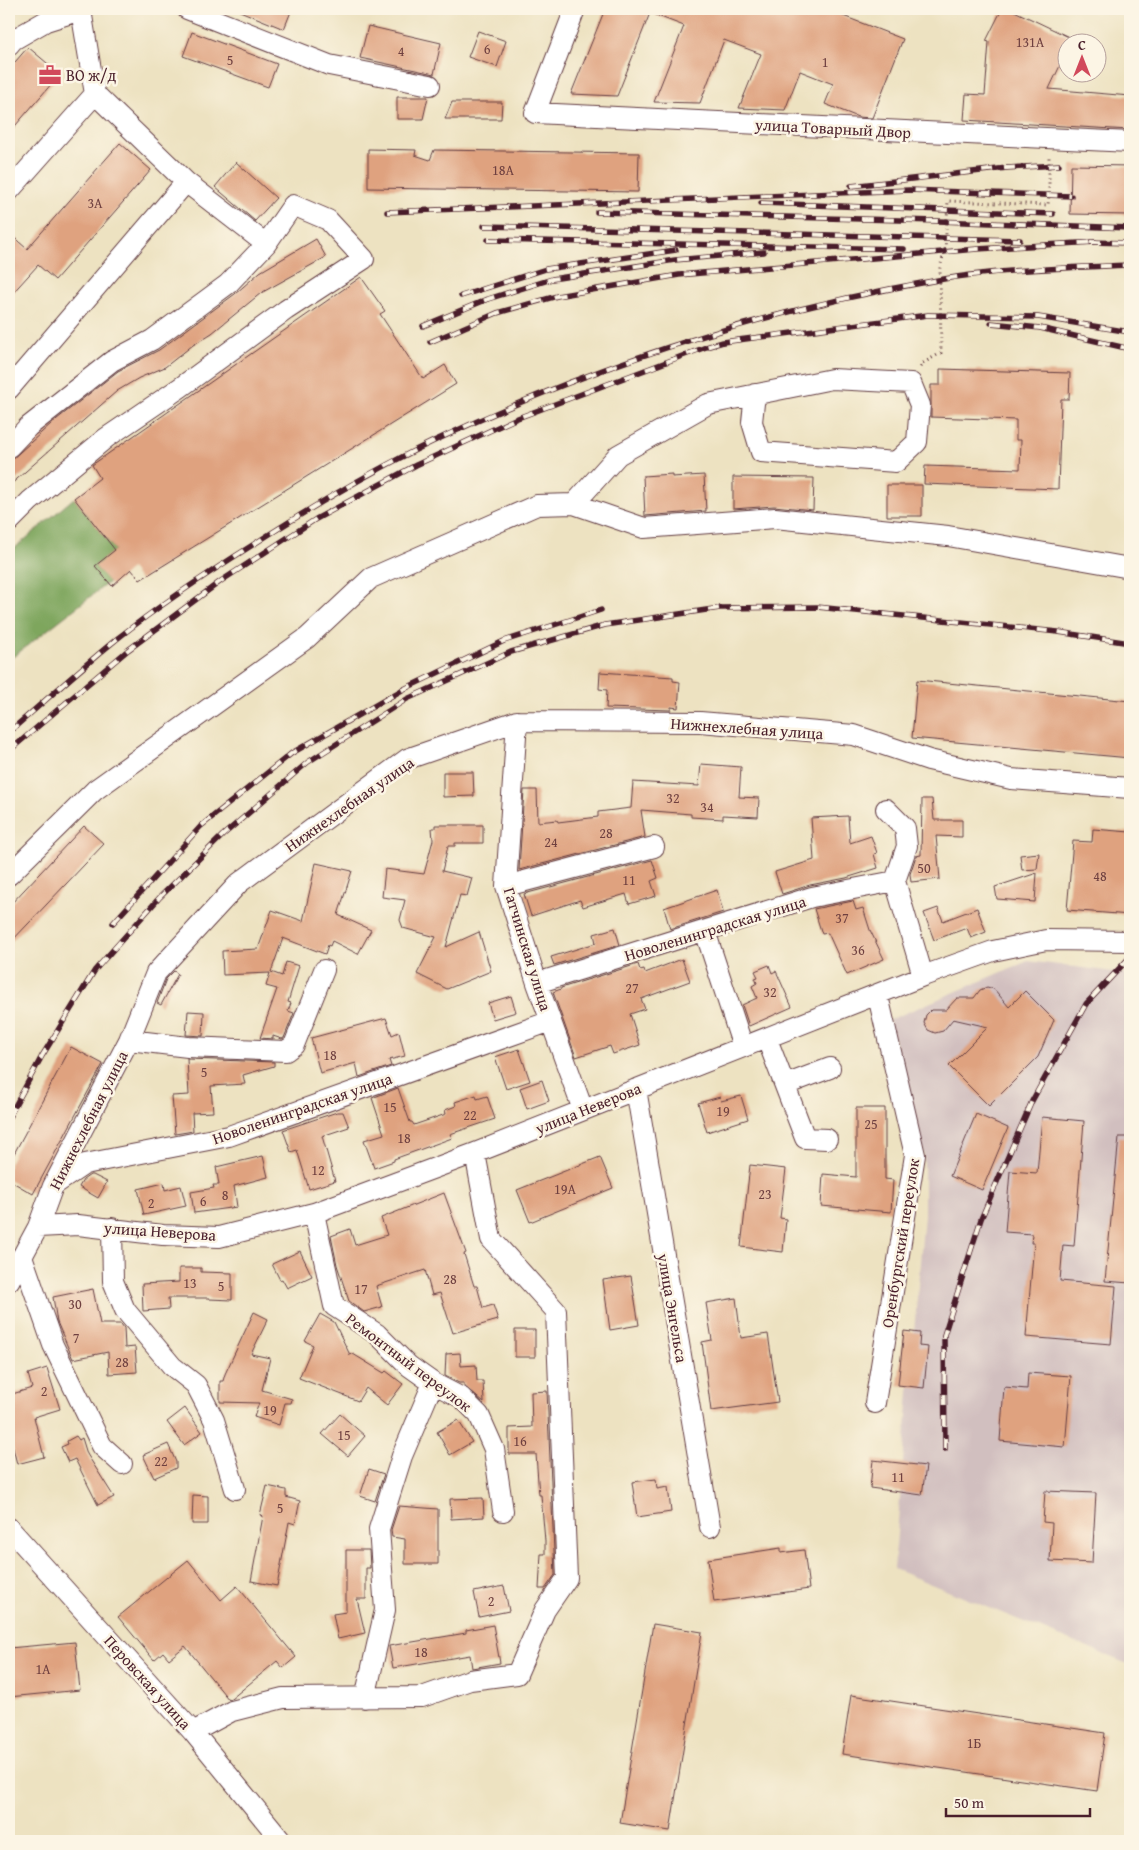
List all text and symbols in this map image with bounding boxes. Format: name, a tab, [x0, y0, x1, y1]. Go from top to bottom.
house number: 131А	[1016, 32, 1045, 52]
north arrow	[1056, 32, 1106, 82]
text: С	[1078, 35, 1086, 55]
house number: 6	[484, 39, 491, 59]
house number: 4	[398, 41, 405, 61]
house number: 5	[227, 50, 233, 70]
house number: 1	[822, 52, 828, 72]
office icon: ВО ж/д	[37, 62, 63, 88]
place label: ВО ж/д	[66, 63, 117, 87]
street label: улица Товарный Двор	[753, 112, 912, 144]
house number: 18А	[492, 160, 514, 180]
house number: 3А	[87, 193, 103, 213]
street label: Нижнехлебная улица	[670, 711, 825, 745]
street label: Нижнехлебная улица	[279, 750, 419, 858]
house number: 32	[666, 788, 680, 808]
house number: 34	[700, 797, 714, 817]
house number: 28	[599, 823, 613, 843]
house number: 24	[544, 832, 558, 852]
house number: 50	[917, 858, 931, 878]
house number: 48	[1093, 866, 1107, 886]
house number: 11	[622, 870, 636, 890]
street label: Гатчинская улица	[498, 884, 558, 1014]
street label: Новоленинградская улица	[621, 889, 809, 967]
house number: 37	[835, 908, 849, 928]
house number: 36	[851, 940, 865, 960]
house number: 27	[625, 978, 639, 998]
house number: 32	[763, 982, 777, 1002]
house number: 18	[323, 1045, 337, 1065]
street label: Нижнехлебная улица	[43, 1046, 134, 1194]
house number: 5	[201, 1062, 207, 1082]
street label: Новоленинградская улица	[209, 1066, 396, 1150]
street label: улица Неверова	[530, 1076, 645, 1141]
house number: 15	[383, 1097, 397, 1117]
house number: 19	[716, 1101, 730, 1121]
house number: 22	[463, 1105, 477, 1125]
house number: 25	[864, 1114, 878, 1134]
house number: 18	[397, 1128, 411, 1148]
street label: Оренбургский переулок	[875, 1156, 925, 1329]
house number: 12	[311, 1160, 325, 1180]
house number: 19А	[554, 1179, 576, 1199]
house number: 23	[758, 1184, 772, 1204]
house number: 8	[222, 1185, 229, 1205]
house number: 6	[200, 1191, 207, 1211]
house number: 2	[148, 1193, 154, 1213]
street label: улица Неверова	[102, 1215, 217, 1247]
street label: улица Энгельса	[651, 1251, 694, 1365]
house number: 28	[443, 1269, 457, 1289]
house number: 13	[183, 1273, 197, 1293]
house number: 5	[218, 1276, 224, 1296]
house number: 17	[354, 1279, 368, 1299]
house number: 30	[68, 1294, 82, 1314]
street label: Ремонтный переулок	[341, 1307, 478, 1418]
house number: 7	[73, 1328, 80, 1348]
house number: 28	[115, 1352, 129, 1372]
house number: 2	[41, 1381, 47, 1401]
house number: 19	[263, 1400, 277, 1420]
house number: 15	[337, 1425, 351, 1445]
house number: 16	[513, 1431, 527, 1451]
house number: 22	[154, 1451, 168, 1471]
house number: 11	[891, 1467, 905, 1487]
house number: 5	[277, 1498, 283, 1518]
house number: 2	[488, 1591, 494, 1611]
street label: Перовская улица	[99, 1629, 197, 1735]
house number: 18	[414, 1642, 428, 1662]
house number: 1А	[35, 1659, 51, 1679]
house number: 1Б	[967, 1733, 981, 1753]
scale bar	[946, 1785, 1090, 1817]
text: 50 m	[954, 1792, 985, 1813]

